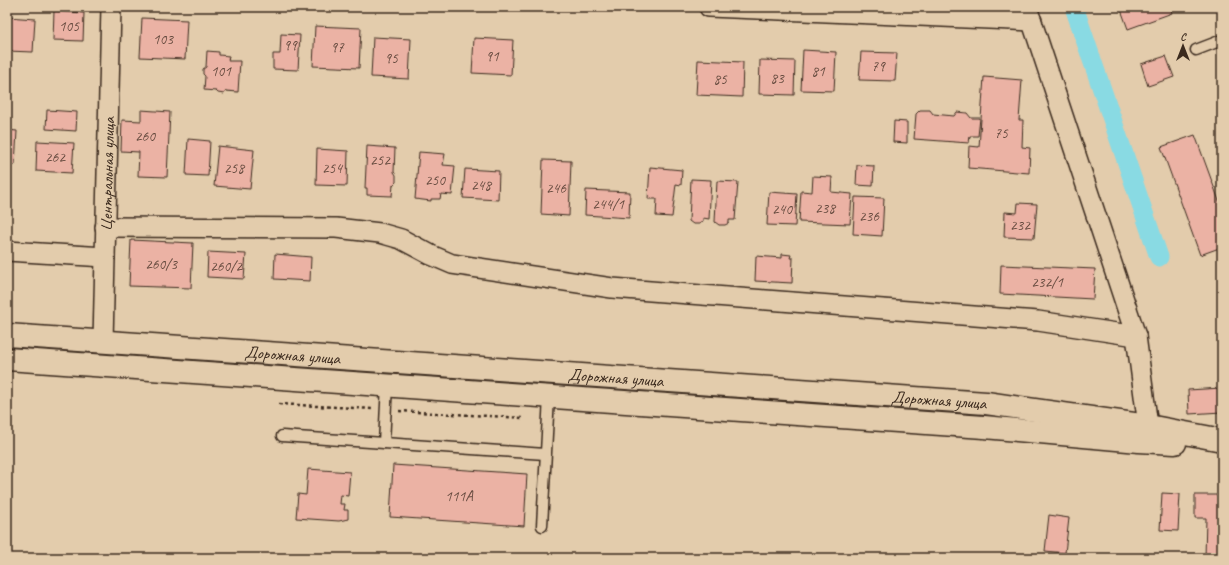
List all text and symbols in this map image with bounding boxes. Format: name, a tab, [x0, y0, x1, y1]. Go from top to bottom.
house number: 105	[59, 17, 80, 36]
north arrow	[1163, 26, 1203, 66]
text: С	[1180, 29, 1187, 43]
house number: 103	[153, 30, 174, 49]
house number: 99	[283, 36, 298, 55]
house number: 97	[330, 38, 345, 57]
house number: 91	[485, 47, 500, 66]
house number: 95	[384, 49, 399, 68]
house number: 79	[871, 57, 886, 76]
house number: 101	[211, 62, 232, 81]
house number: 81	[811, 62, 826, 81]
house number: 83	[770, 69, 785, 88]
house number: 85	[713, 70, 728, 89]
street label: Центральная улица	[95, 115, 119, 231]
house number: 75	[994, 124, 1009, 143]
house number: 260	[135, 127, 156, 146]
house number: 262	[45, 148, 66, 167]
house number: 252	[370, 151, 391, 170]
house number: 258	[224, 159, 245, 178]
house number: 254	[322, 159, 343, 178]
house number: 250	[425, 171, 446, 190]
house number: 248	[471, 176, 492, 195]
house number: 246	[546, 179, 567, 198]
house number: 244/1	[592, 195, 625, 214]
house number: 238	[815, 199, 836, 218]
house number: 240	[772, 200, 793, 219]
house number: 236	[859, 207, 880, 226]
house number: 232	[1010, 216, 1031, 235]
house number: 260/3	[145, 255, 178, 274]
house number: 260/2	[210, 257, 243, 276]
house number: 232/1	[1031, 273, 1064, 292]
street label: Дорожная улица	[244, 341, 342, 369]
street label: Дорожная улица	[567, 363, 666, 391]
street label: Дорожная улица	[890, 386, 989, 414]
house number: 111А	[445, 487, 474, 506]

